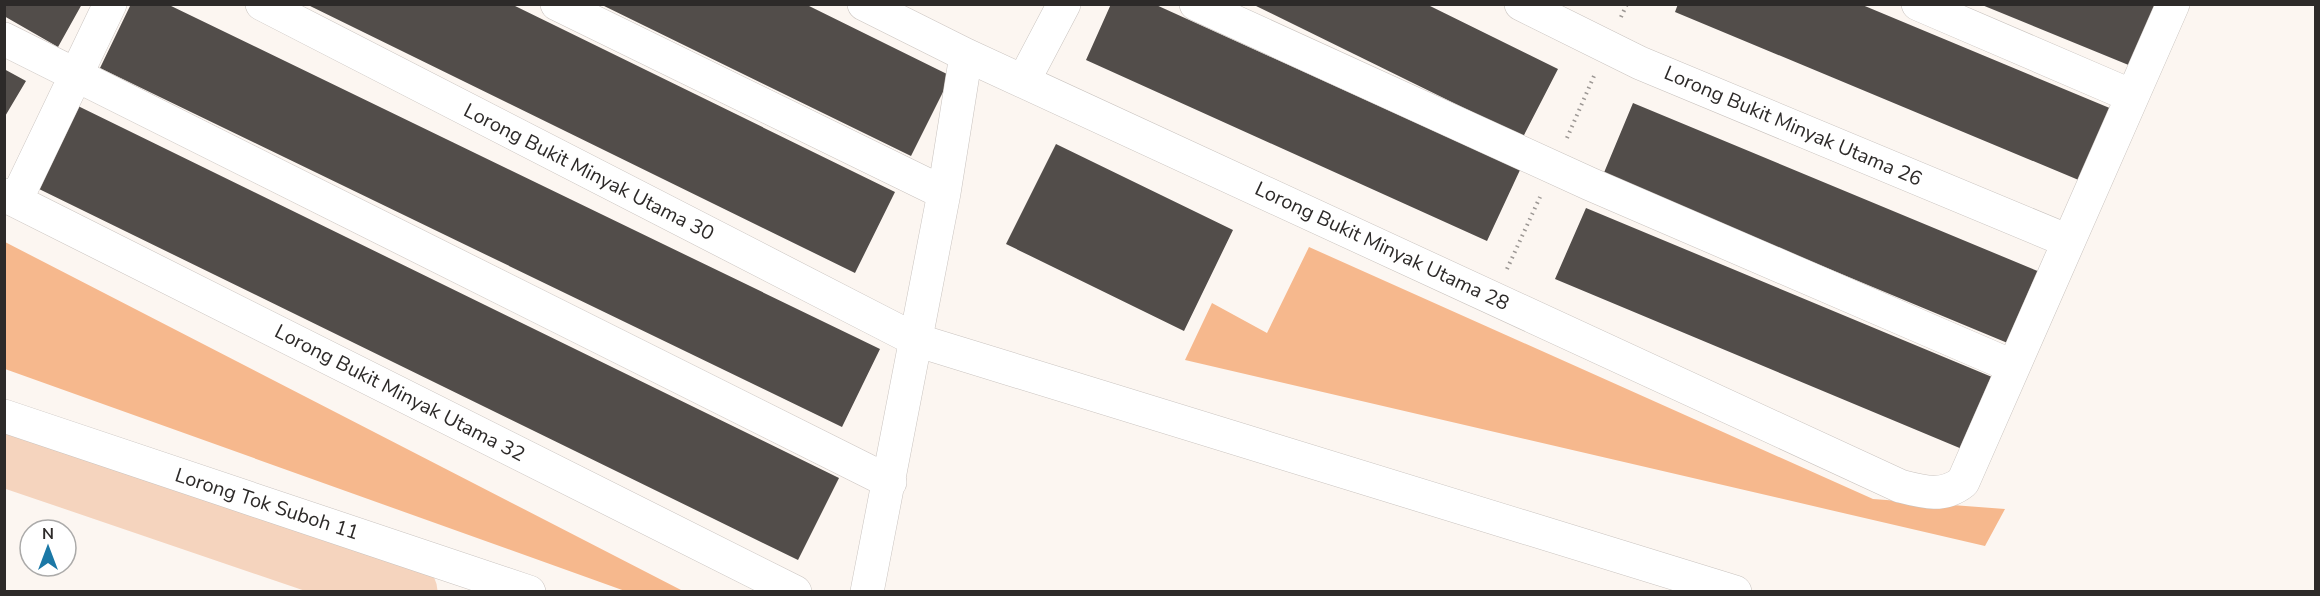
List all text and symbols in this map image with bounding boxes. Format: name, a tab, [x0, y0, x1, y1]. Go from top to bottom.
street label: Lorong Bukit Minyak Utama 26	[1660, 59, 1926, 193]
street label: Lorong Bukit Minyak Utama 30	[459, 97, 719, 247]
street label: Lorong Bukit Minyak Utama 28	[1250, 175, 1514, 317]
street label: Lorong Bukit Minyak Utama 32	[270, 318, 530, 468]
street label: Lorong Tok Suboh 11	[172, 462, 362, 546]
north arrow	[18, 518, 78, 578]
text: N	[42, 523, 54, 545]

